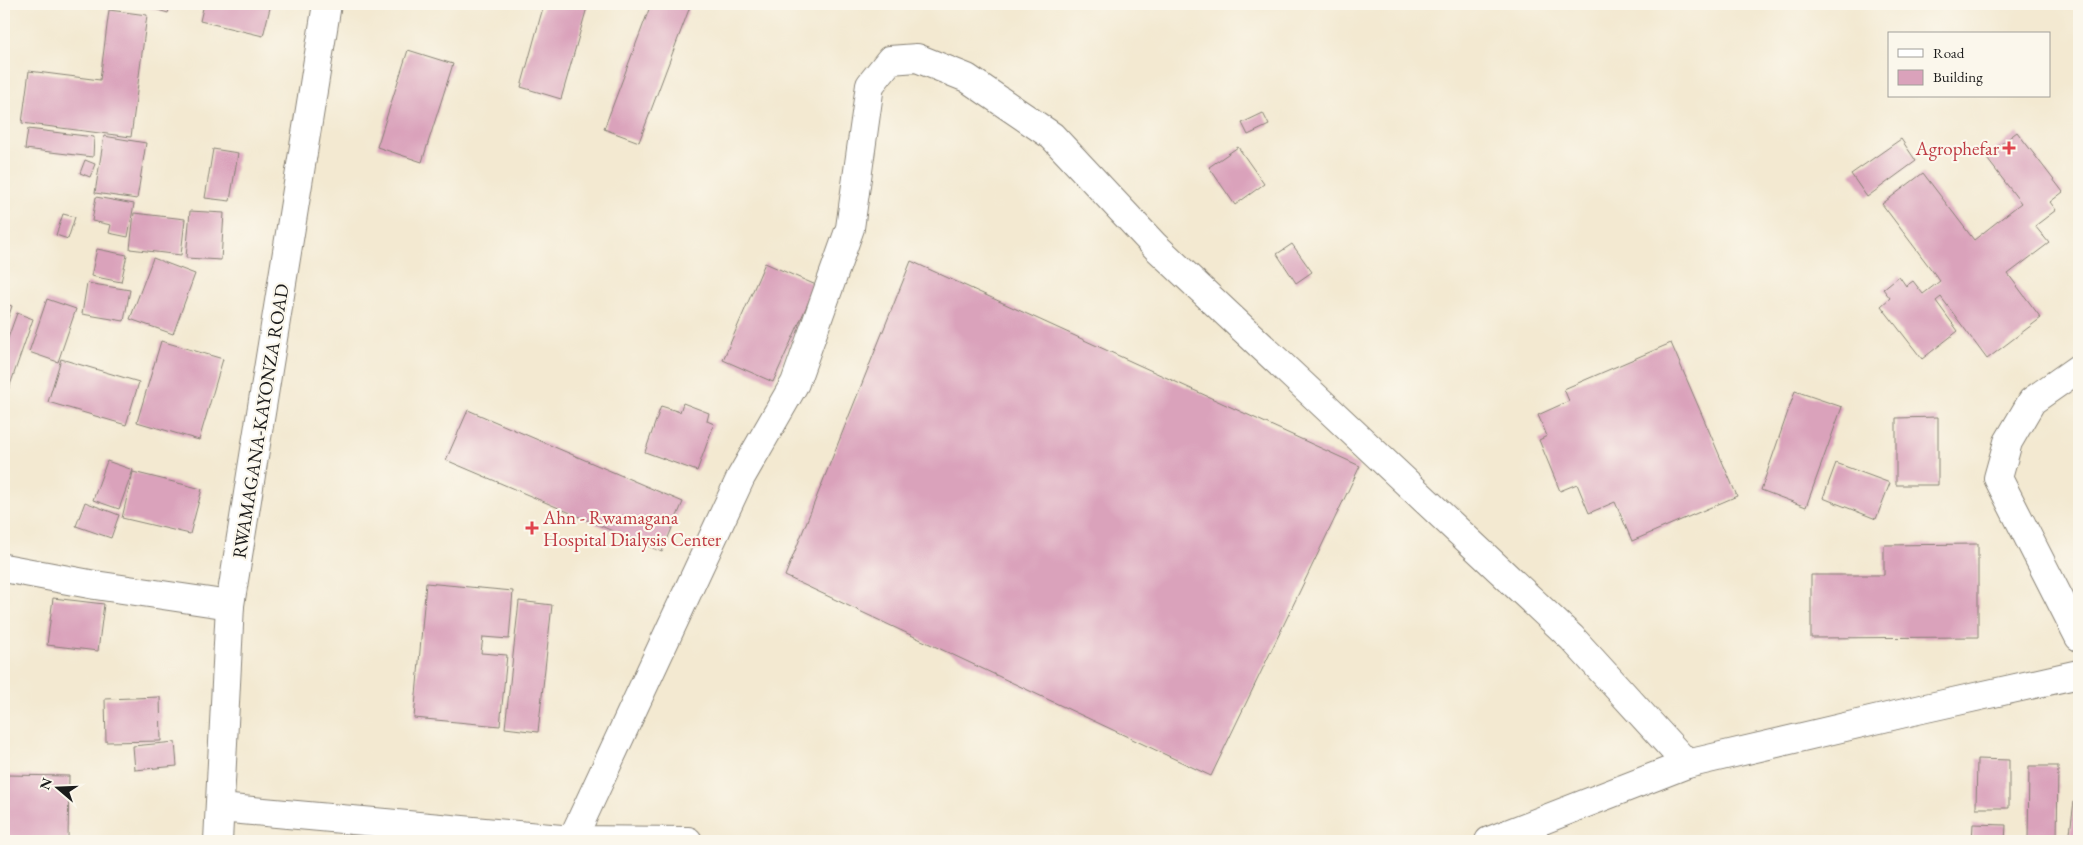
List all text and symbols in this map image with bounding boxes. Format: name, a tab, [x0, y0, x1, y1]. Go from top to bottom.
legend	[1888, 32, 2050, 98]
text: Road	[1933, 43, 1965, 62]
text: Building	[1933, 67, 1983, 86]
place label: Agrophefar	[1915, 136, 2000, 161]
marker: Agrophefar	[2003, 142, 2015, 154]
street label: RWAMAGANA-KAYONZA ROAD	[226, 282, 295, 560]
place label: Ahn - Rwamagana Hospital Dialysis Center	[542, 505, 722, 552]
marker: Ahn - Rwamagana Hospital Dialysis Center	[525, 521, 539, 535]
north arrow	[32, 762, 82, 812]
text: N	[35, 775, 56, 792]

